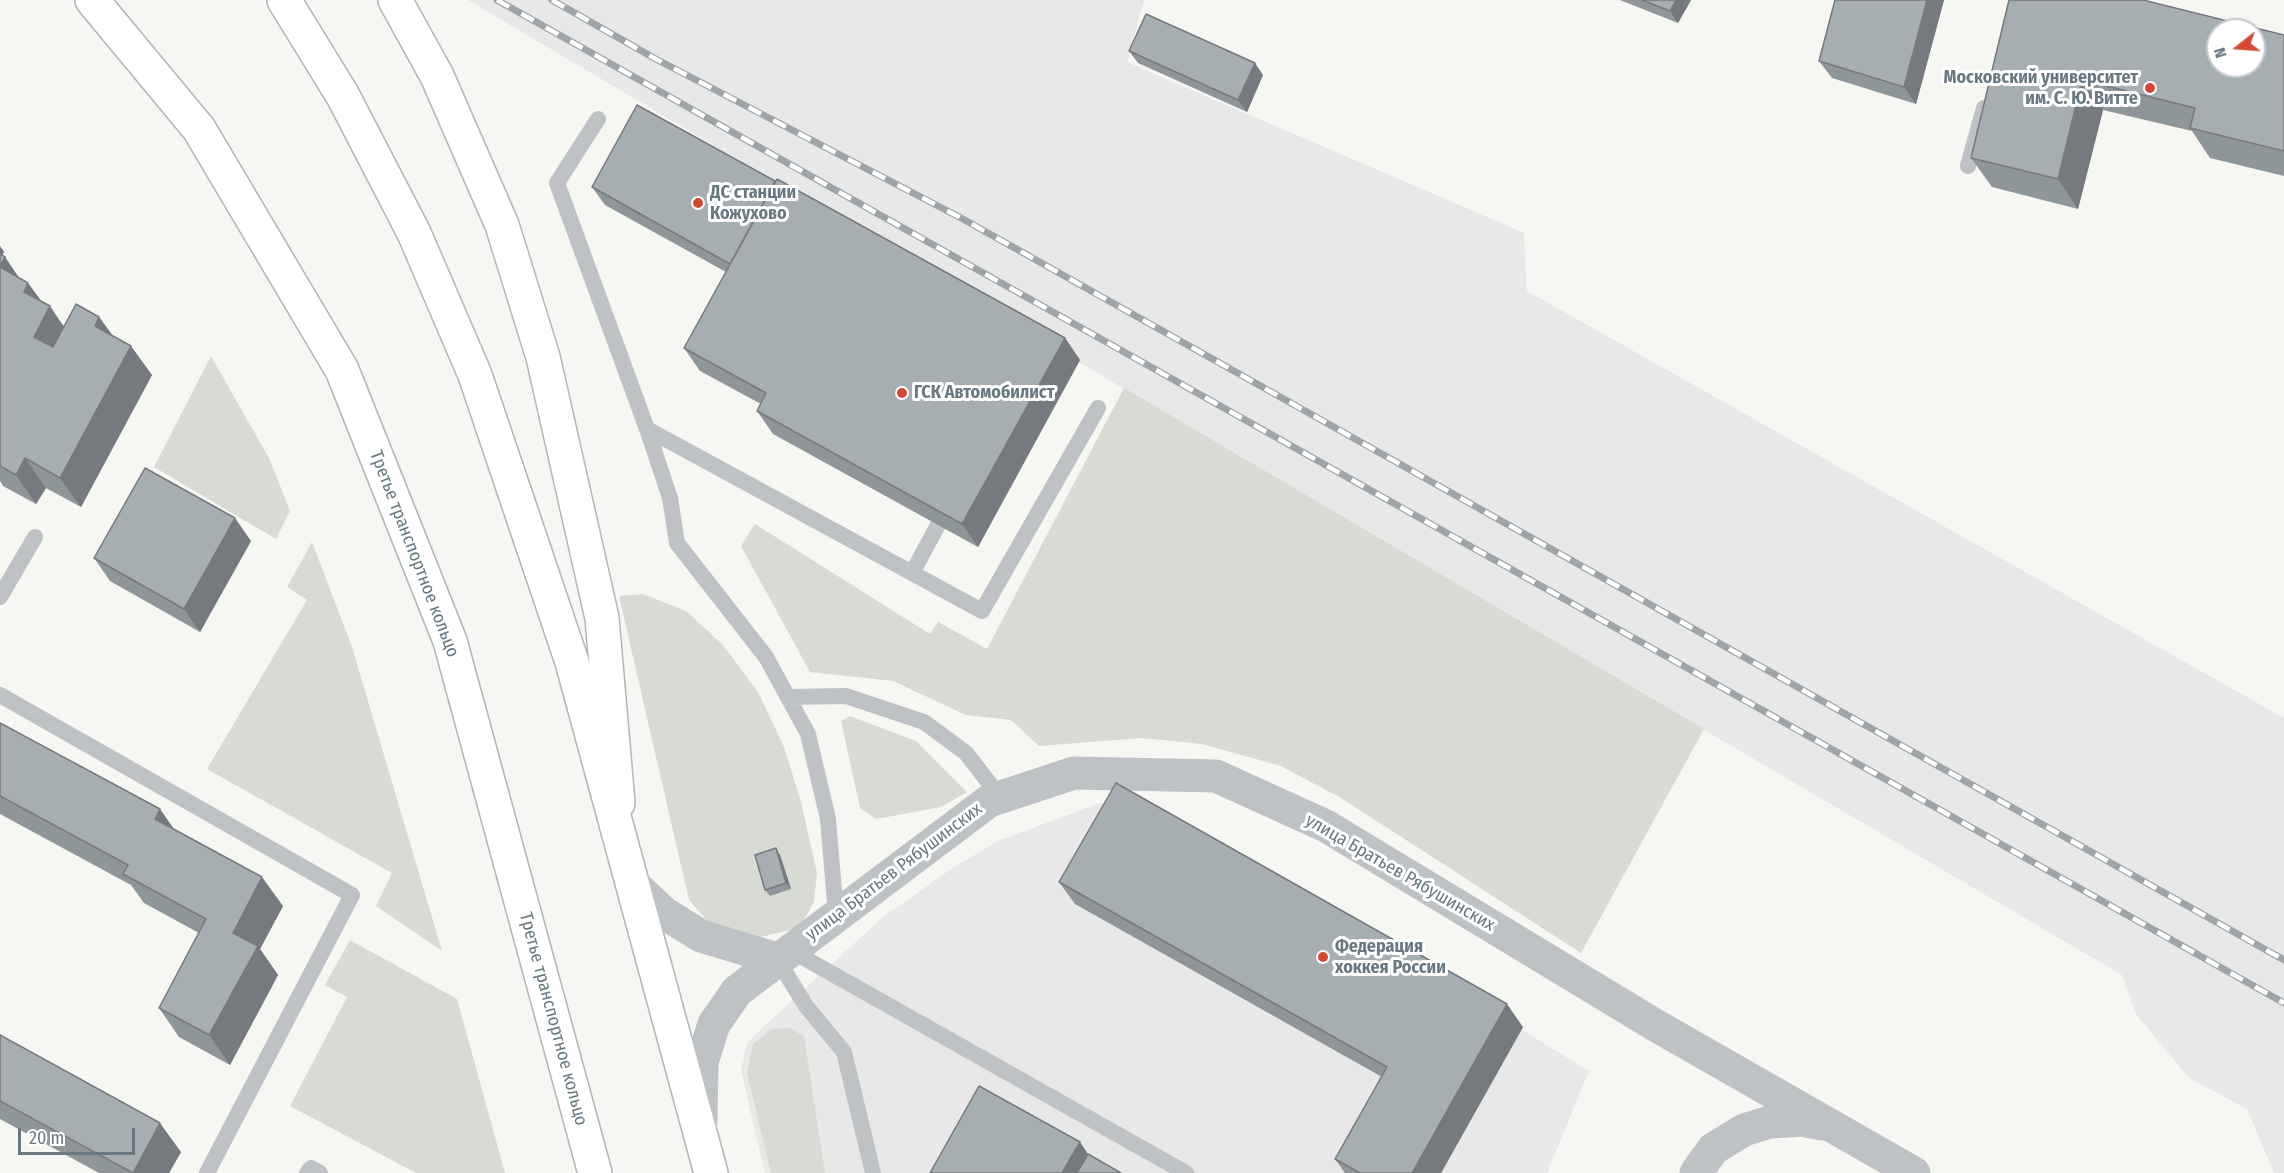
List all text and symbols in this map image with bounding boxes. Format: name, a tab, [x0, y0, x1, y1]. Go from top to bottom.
north arrow	[2206, 18, 2266, 78]
text: N	[2210, 45, 2231, 60]
place label: Московский университет им. С. Ю. Витте	[1944, 67, 2138, 110]
marker: Московский университет им. С. Ю. Витте	[2143, 81, 2157, 95]
place label: ДС станции Кожухово	[710, 182, 796, 224]
marker: ДС станции Кожухово	[691, 196, 705, 210]
place label: ГСК Автомобилист	[914, 382, 1054, 404]
marker: ГСК Автомобилист	[895, 386, 909, 400]
street label: Третье транспортное кольцо	[365, 448, 463, 660]
street label: улица Братьев Рябушинских	[802, 799, 986, 945]
street label: улица Братьев Рябушинских	[1301, 810, 1499, 936]
street label: Третье транспортное кольцо	[514, 910, 592, 1128]
place label: Федерация хоккея России	[1335, 936, 1446, 978]
marker: Федерация хоккея России	[1316, 950, 1330, 964]
scale bar	[21, 1116, 138, 1154]
text: 20 m	[29, 1127, 64, 1149]

